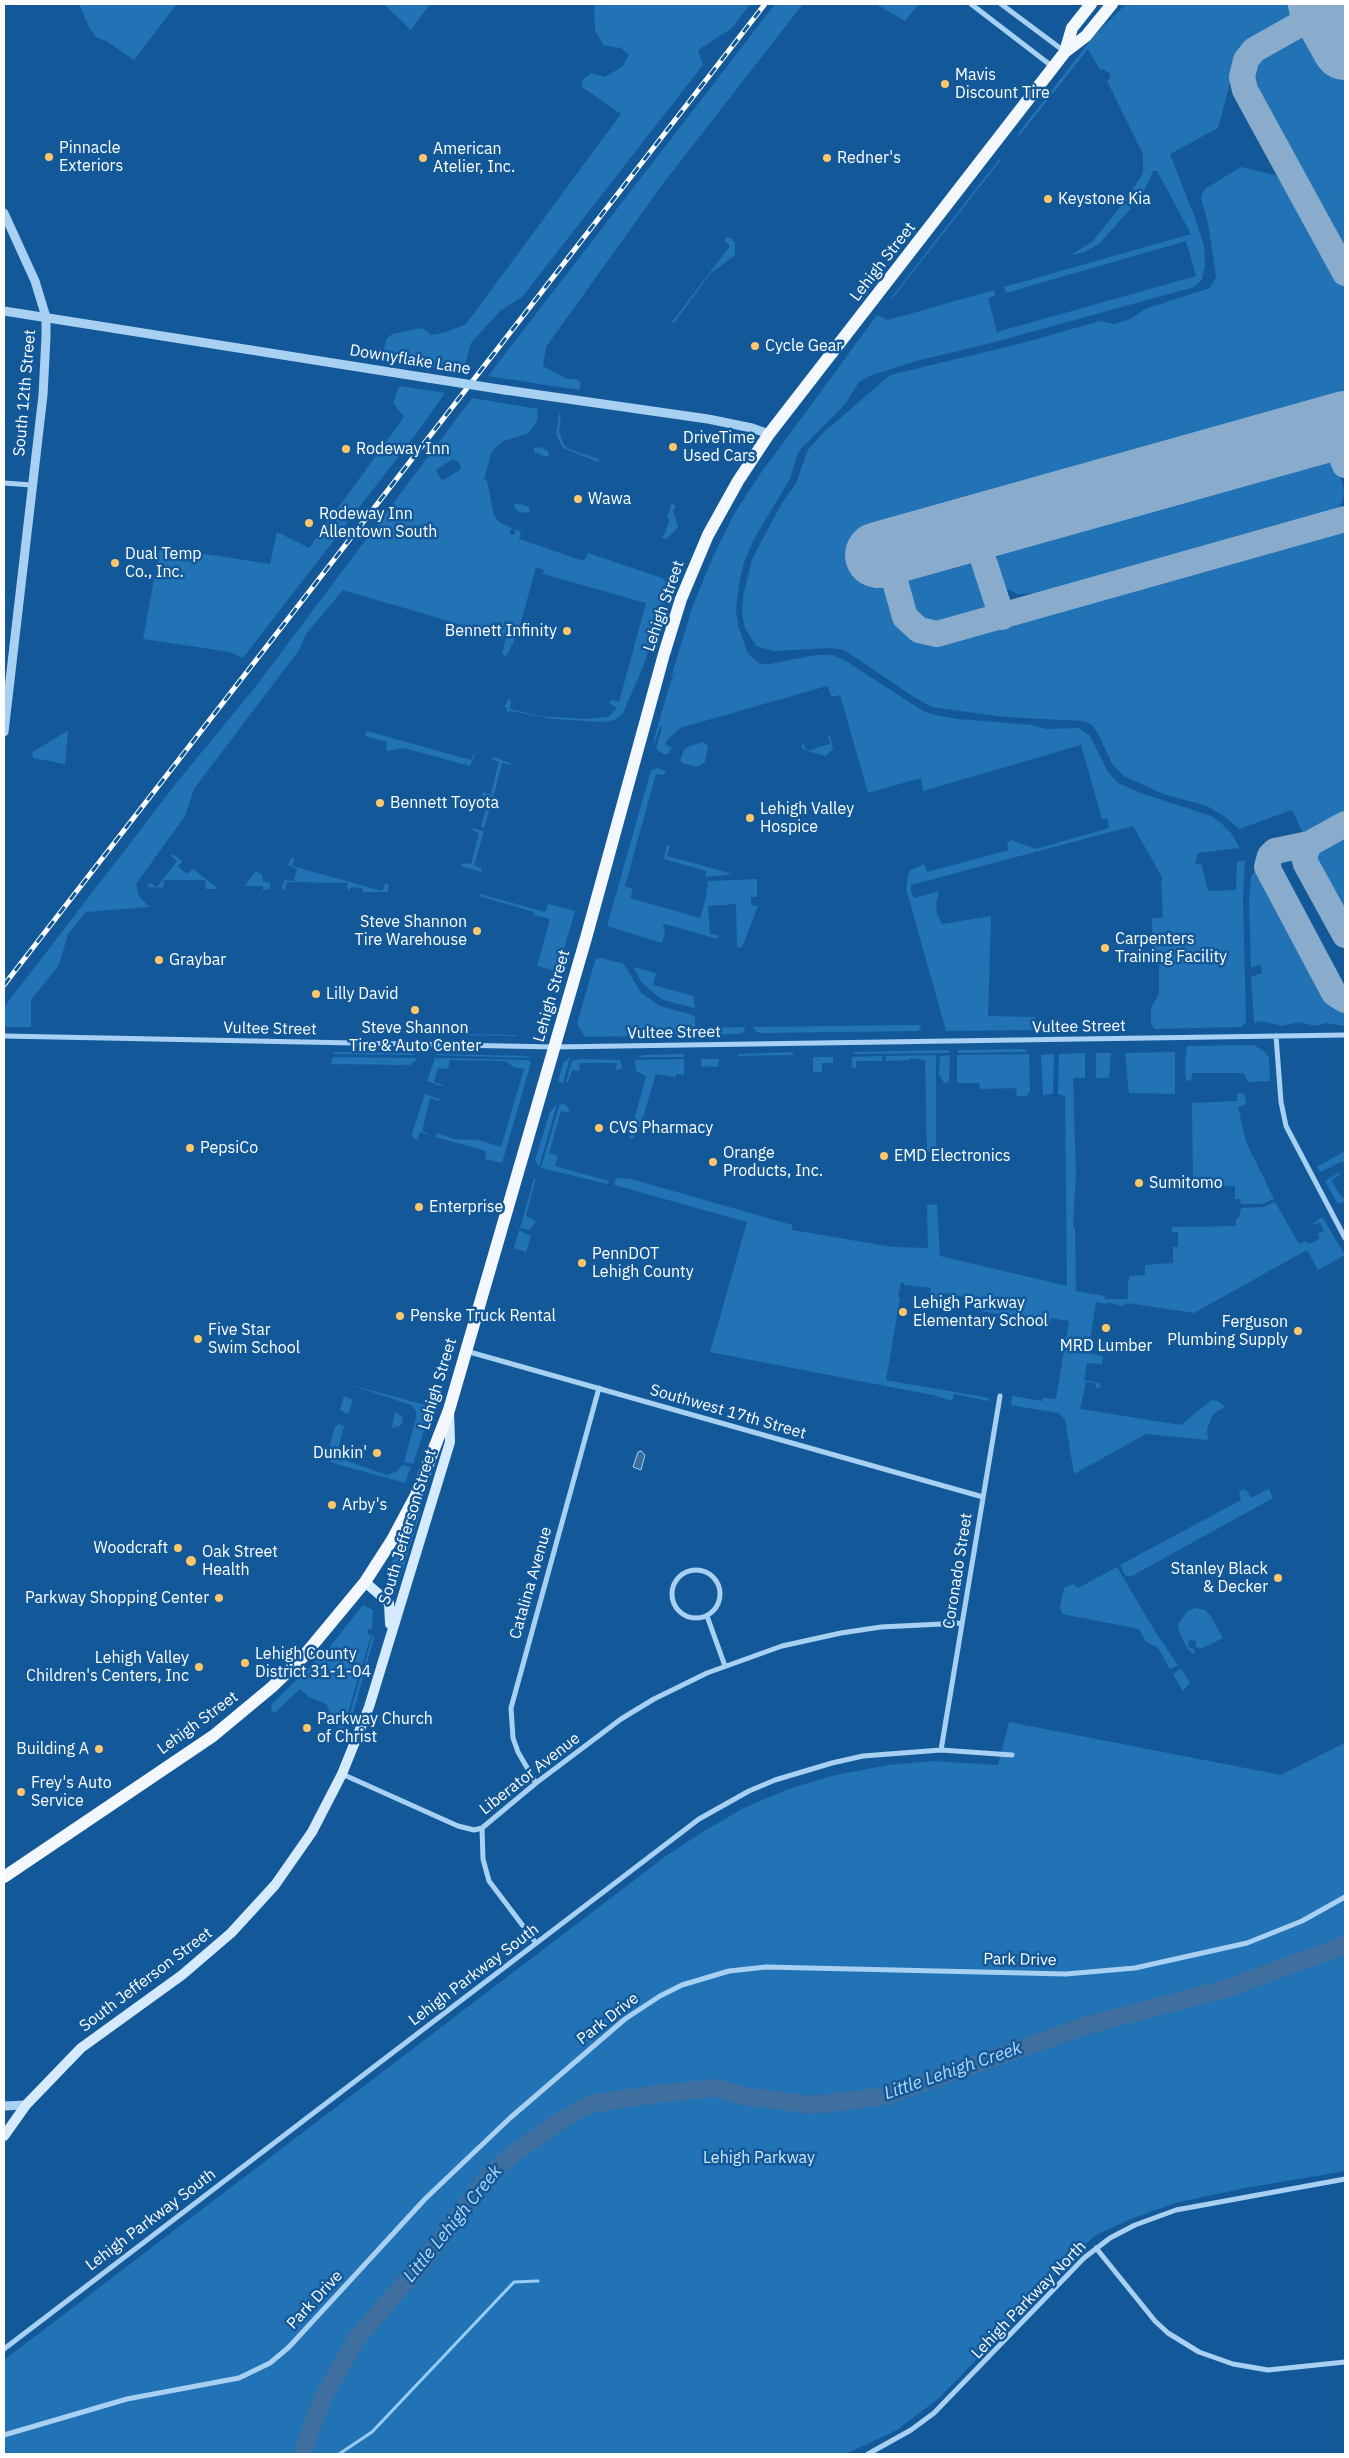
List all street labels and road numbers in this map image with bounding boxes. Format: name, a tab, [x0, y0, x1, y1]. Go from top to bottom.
street label: Lehigh Street	[846, 219, 920, 305]
street label: South 12th Street	[10, 329, 40, 457]
street label: Downyflake Lane	[348, 341, 472, 379]
street label: Lehigh Street	[639, 558, 689, 654]
street label: Lehigh Street	[530, 948, 574, 1044]
street label: Vultee Street	[1032, 1017, 1126, 1037]
street label: Vultee Street	[223, 1019, 317, 1039]
street label: Vultee Street	[627, 1023, 721, 1043]
street label: Lehigh Street	[415, 1336, 461, 1432]
street label: Southwest 17th Street	[648, 1381, 808, 1443]
street label: South Jefferson Street	[375, 1447, 441, 1607]
street label: Coronado Street	[939, 1512, 977, 1630]
street label: Catalina Avenue	[506, 1525, 556, 1641]
street label: Lehigh Street	[154, 1687, 242, 1759]
street label: Liberator Avenue	[476, 1729, 584, 1819]
street label: Lehigh Parkway South	[405, 1920, 543, 2030]
street label: South Jefferson Street	[76, 1924, 216, 2036]
street label: Park Drive	[983, 1950, 1057, 1970]
street label: Park Drive	[573, 1989, 643, 2049]
street label: Lehigh Parkway South	[82, 2165, 220, 2275]
street label: Lehigh Parkway North	[968, 2237, 1090, 2363]
street label: Park Drive	[283, 2267, 347, 2333]

